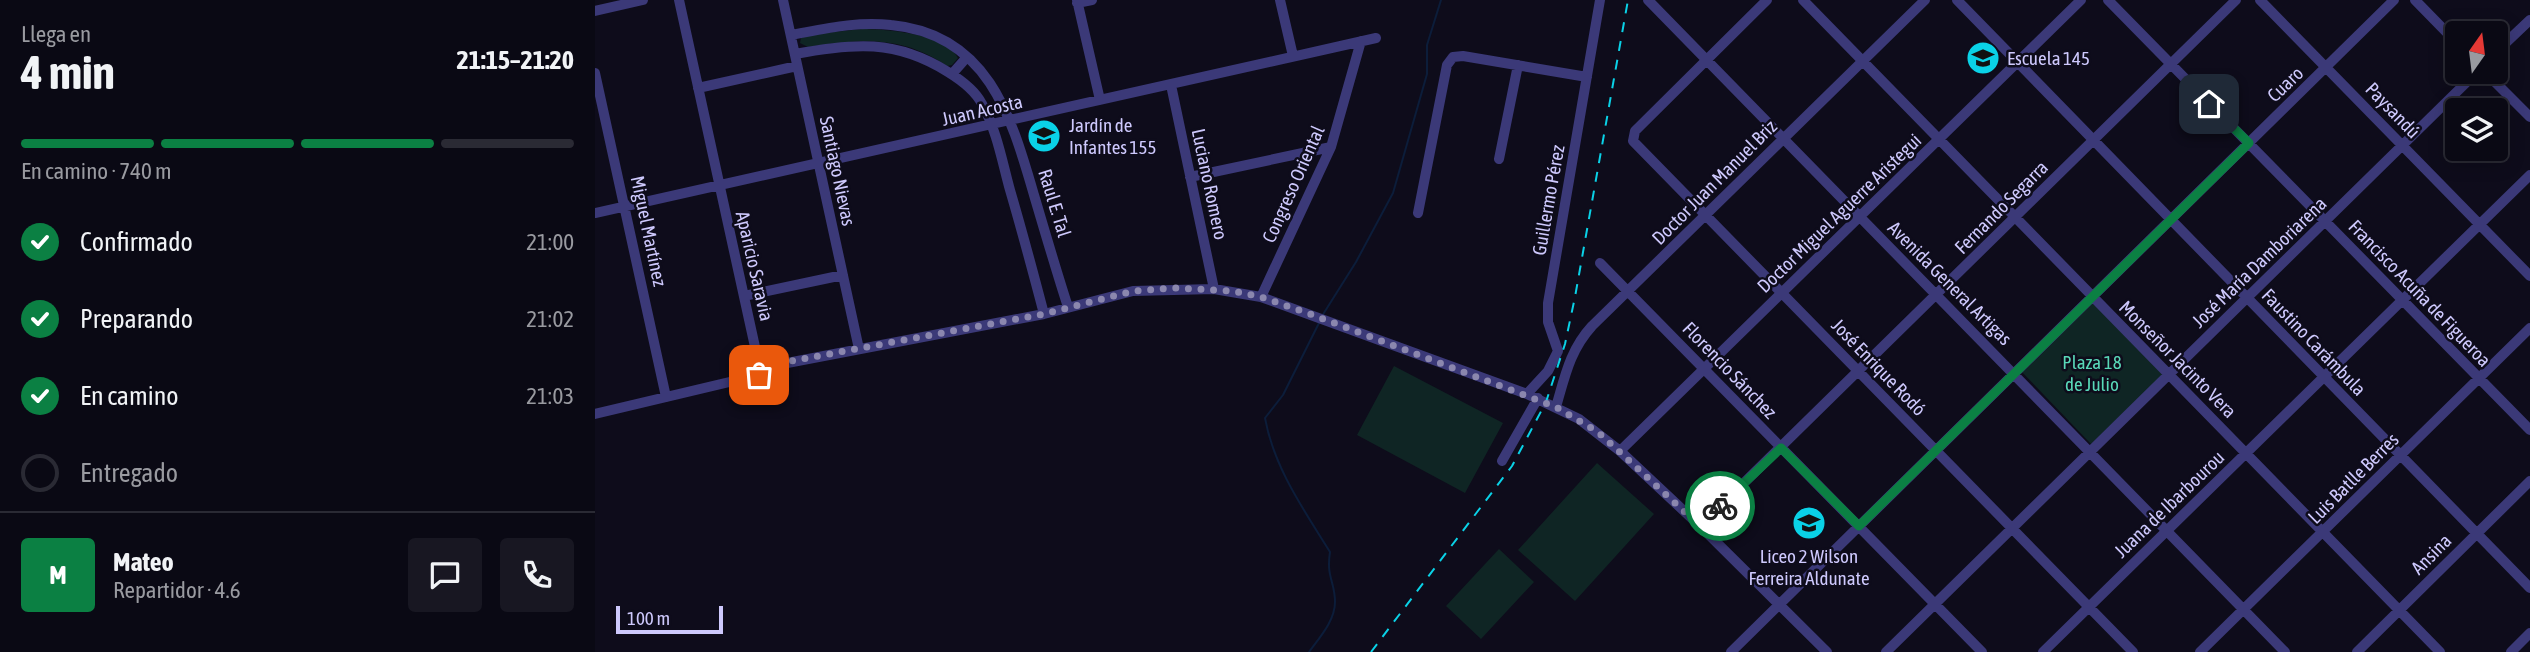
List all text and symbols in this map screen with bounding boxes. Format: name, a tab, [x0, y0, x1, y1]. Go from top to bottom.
text: Llega en	[21, 21, 91, 47]
north arrow	[2445, 21, 2508, 84]
map controls	[2445, 21, 2508, 161]
school or university icon: Escuela 145	[1964, 39, 2002, 77]
text: 21:15–21:20	[457, 45, 574, 75]
text: 4 min	[21, 46, 115, 99]
place label: Escuela 145	[2007, 47, 2090, 69]
street label: Cuaro	[2263, 62, 2307, 106]
pin	[2179, 74, 2239, 134]
street label: Paysandú	[2361, 78, 2425, 142]
icon: home	[2190, 85, 2228, 123]
street label: Juan Acosta	[939, 90, 1025, 130]
button: layers	[2445, 98, 2508, 161]
street label: Santiago Nievas	[816, 114, 860, 228]
place label: Jardín de Infantes 155	[1069, 114, 1156, 158]
street label: Doctor Juan Manuel Briz	[1647, 115, 1781, 249]
school or university icon: Jardín de Infantes 155	[1025, 117, 1063, 155]
street label: Congreso Oriental	[1257, 122, 1329, 246]
street label: Luciano Romero	[1188, 127, 1232, 242]
street label: Doctor Miguel Aguerre Aristegui	[1753, 129, 1925, 297]
street label: Guillermo Pérez	[1527, 143, 1569, 257]
street label: Fernando Segarra	[1950, 156, 2052, 258]
text: En camino · 740 m	[21, 158, 172, 184]
street label: Raul E. Tal	[1034, 166, 1076, 240]
street label: Miguel Martínez	[627, 174, 671, 288]
street label: José María Damboriarena	[2187, 192, 2331, 332]
street label: Aparicio Saravia	[732, 209, 778, 323]
street label: Francisco Acuña de Figueroa	[2344, 215, 2496, 371]
street label: Avenida General Artigas	[1884, 217, 2017, 350]
icon: check	[21, 223, 59, 261]
text: Confirmado	[80, 227, 193, 257]
text: 21:00	[526, 229, 574, 255]
street label: Faustino Carámbula	[2258, 284, 2370, 400]
street label: Monseñor Jacinto Vera	[2115, 296, 2241, 422]
icon: check	[21, 300, 59, 338]
text: Preparando	[80, 304, 193, 334]
text: 21:02	[526, 306, 574, 332]
street label: José Enrique Rodó	[1827, 314, 1931, 420]
street label: Florencio Sánchez	[1678, 317, 1782, 423]
pin	[729, 345, 789, 405]
park label: Plaza 18 de Julio	[2062, 351, 2122, 395]
icon: bag	[740, 356, 778, 394]
icon: check	[21, 377, 59, 415]
text: En camino	[80, 381, 179, 411]
text: 21:03	[526, 383, 574, 409]
street label: Luis Batlle Berres	[2303, 428, 2403, 528]
street label: Juana de Ibarbourou	[2110, 446, 2228, 562]
text: Entregado	[80, 458, 178, 488]
courier	[1685, 471, 1755, 541]
icon: bike	[1701, 487, 1739, 525]
school or university icon: Liceo 2 Wilson Ferreira Aldunate	[1790, 504, 1828, 542]
street label: Ansina	[2406, 529, 2456, 579]
button: chat	[408, 538, 482, 612]
button: phone	[500, 538, 574, 612]
place label: Liceo 2 Wilson Ferreira Aldunate	[1748, 545, 1870, 589]
text: Mateo	[113, 547, 174, 577]
text: M	[49, 560, 67, 590]
text: Repartidor · 4.6	[113, 577, 240, 603]
scale bar	[616, 603, 723, 635]
text: 100 m	[627, 607, 670, 629]

